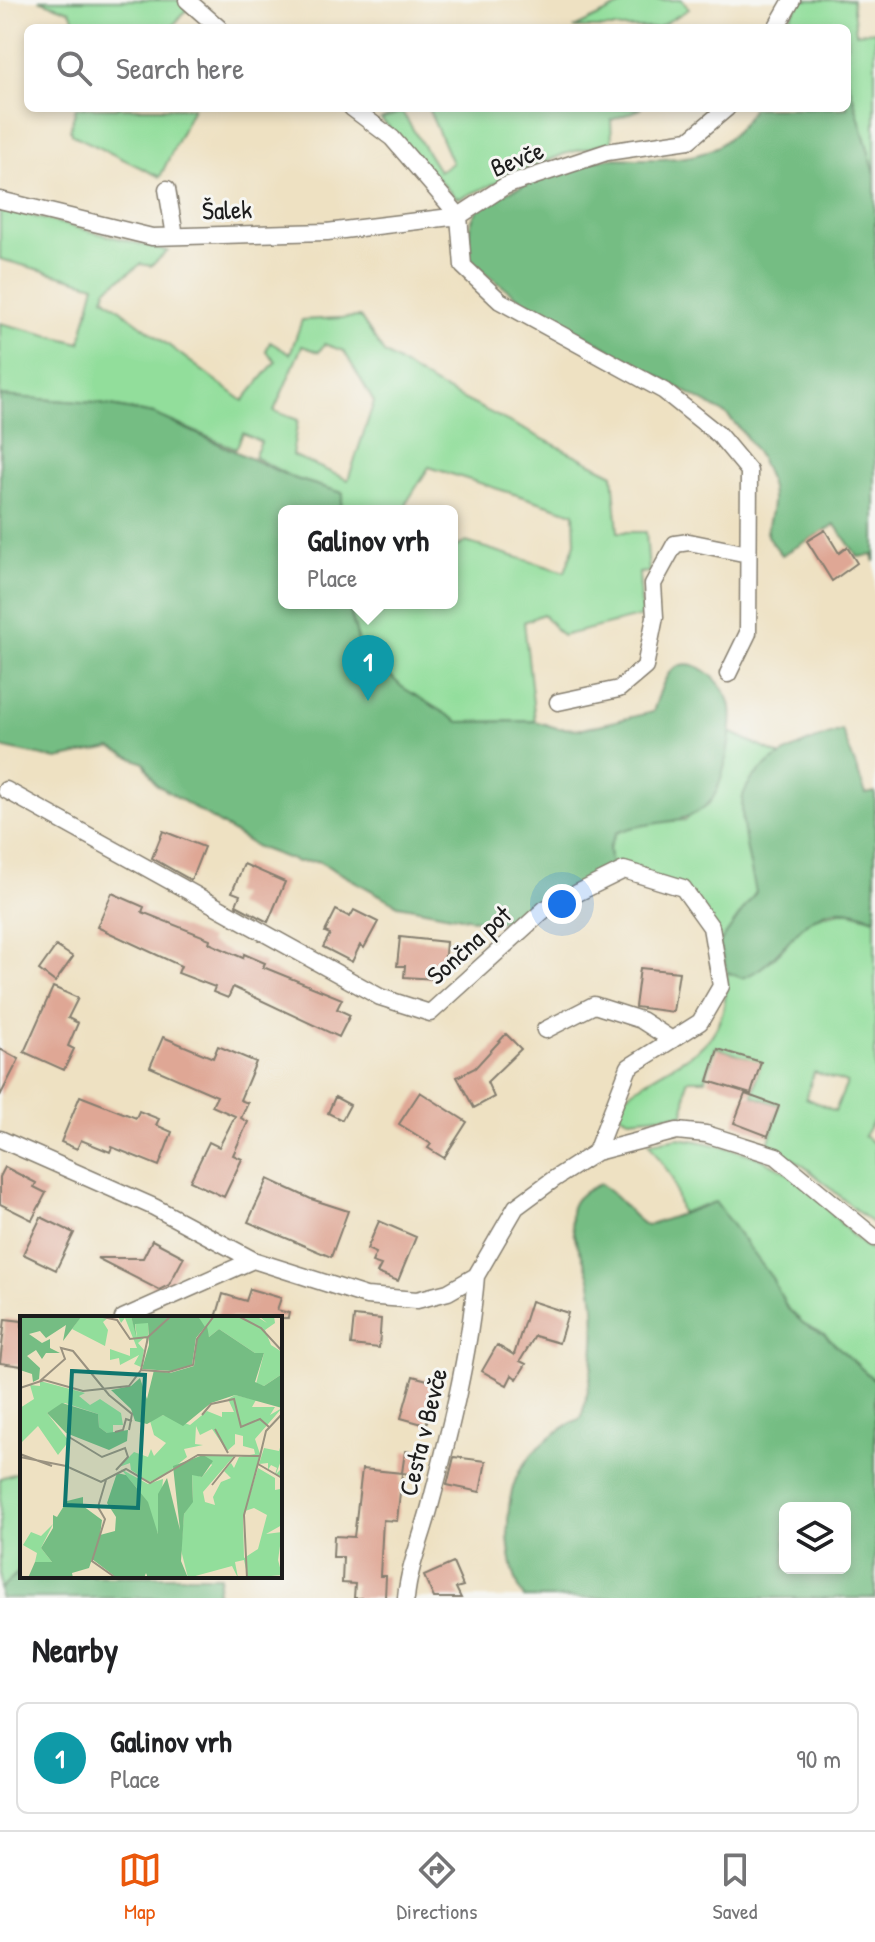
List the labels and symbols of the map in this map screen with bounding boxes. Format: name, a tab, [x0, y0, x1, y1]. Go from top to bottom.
street label: Bevče	[485, 132, 549, 185]
street label: Šalek	[201, 191, 253, 228]
pin: 1	[342, 635, 394, 701]
your location	[542, 884, 582, 924]
street label: Sončna pot	[419, 897, 519, 992]
inset map	[20, 1316, 282, 1578]
street label: Cesta v Bevče	[390, 1364, 455, 1499]

